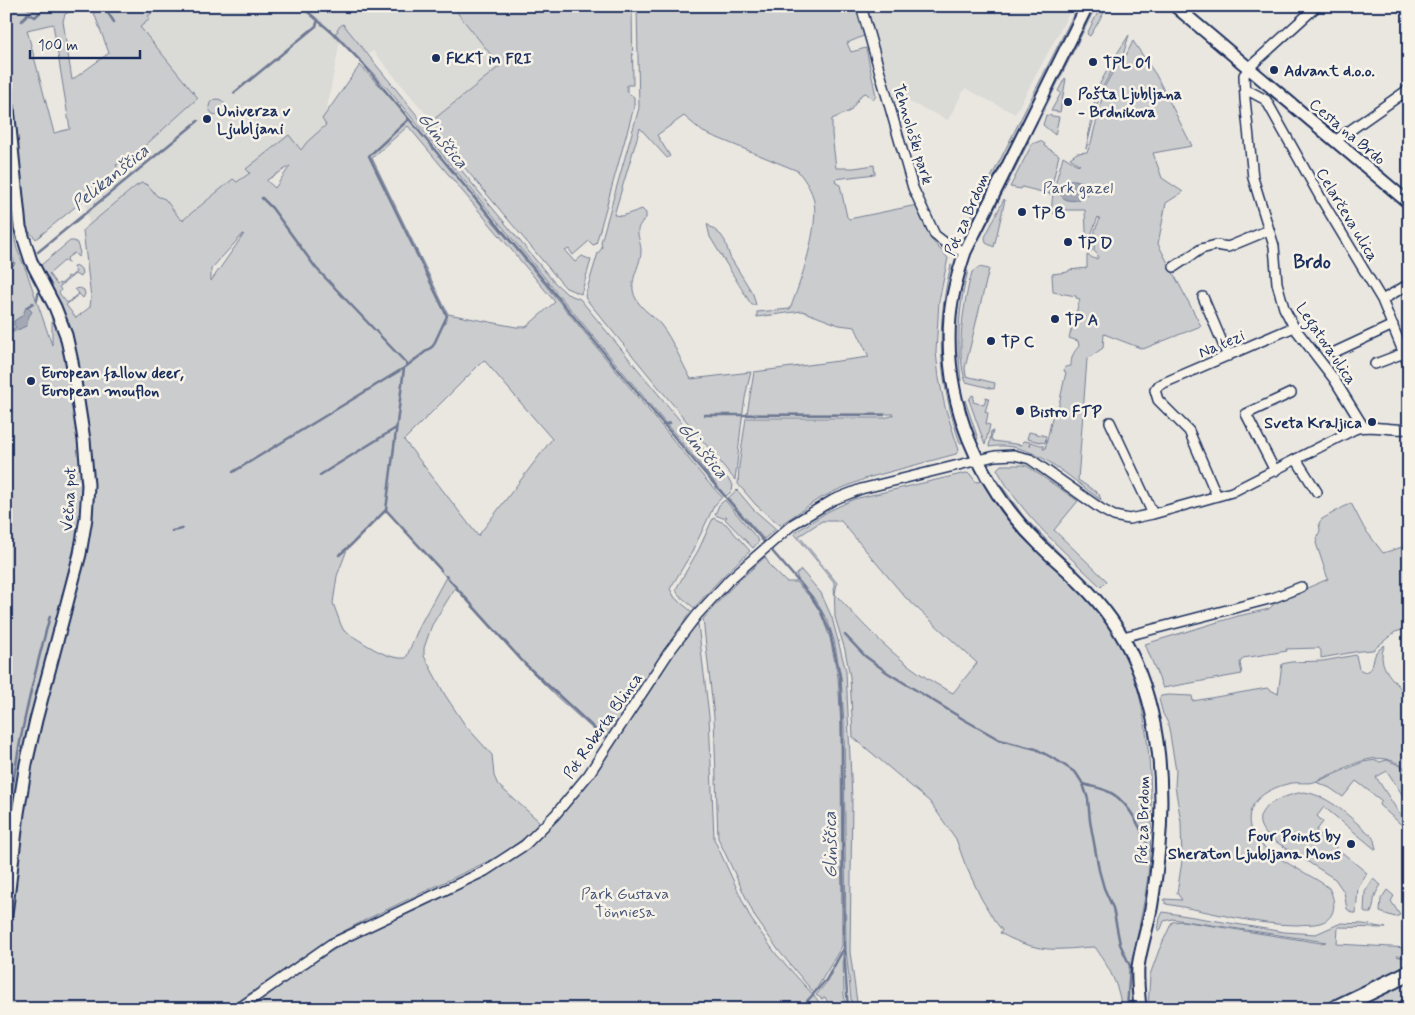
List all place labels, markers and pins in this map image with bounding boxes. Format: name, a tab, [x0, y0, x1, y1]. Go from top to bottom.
place label: FKKT in FRI	[446, 49, 532, 70]
marker: FKKT in FRI	[430, 52, 442, 64]
place label: TPL 01	[1103, 53, 1151, 74]
marker: TPL 01	[1087, 56, 1099, 68]
place label: Advant d.o.o.	[1284, 61, 1375, 82]
marker: Advant d.o.o.	[1268, 64, 1280, 76]
place label: Pošta Ljubljana - Brdnikova	[1078, 84, 1182, 123]
marker: Pošta Ljubljana - Brdnikova	[1062, 96, 1074, 108]
place label: Univerza v Ljubljani	[217, 101, 290, 140]
marker: Univerza v Ljubljani	[201, 113, 213, 125]
place label: TP B	[1032, 203, 1066, 224]
marker: TP B	[1016, 206, 1028, 218]
place label: TP D	[1078, 233, 1112, 254]
marker: TP D	[1062, 236, 1074, 248]
place label: TP A	[1065, 310, 1098, 331]
marker: TP A	[1049, 313, 1061, 325]
place label: TP C	[1001, 332, 1035, 353]
marker: TP C	[985, 335, 997, 347]
place label: European fallow deer, European mouflon	[41, 363, 184, 402]
marker: European fallow deer, European mouflon	[25, 375, 37, 387]
place label: Bistro FTP	[1030, 402, 1102, 423]
marker: Bistro FTP	[1014, 405, 1026, 417]
place label: Sveta Kraljica	[1264, 413, 1362, 434]
marker: Sveta Kraljica	[1366, 416, 1378, 428]
place label: Four Points by Sheraton Ljubljana Mons	[1168, 826, 1341, 865]
marker: Four Points by Sheraton Ljubljana Mons	[1345, 838, 1357, 850]

